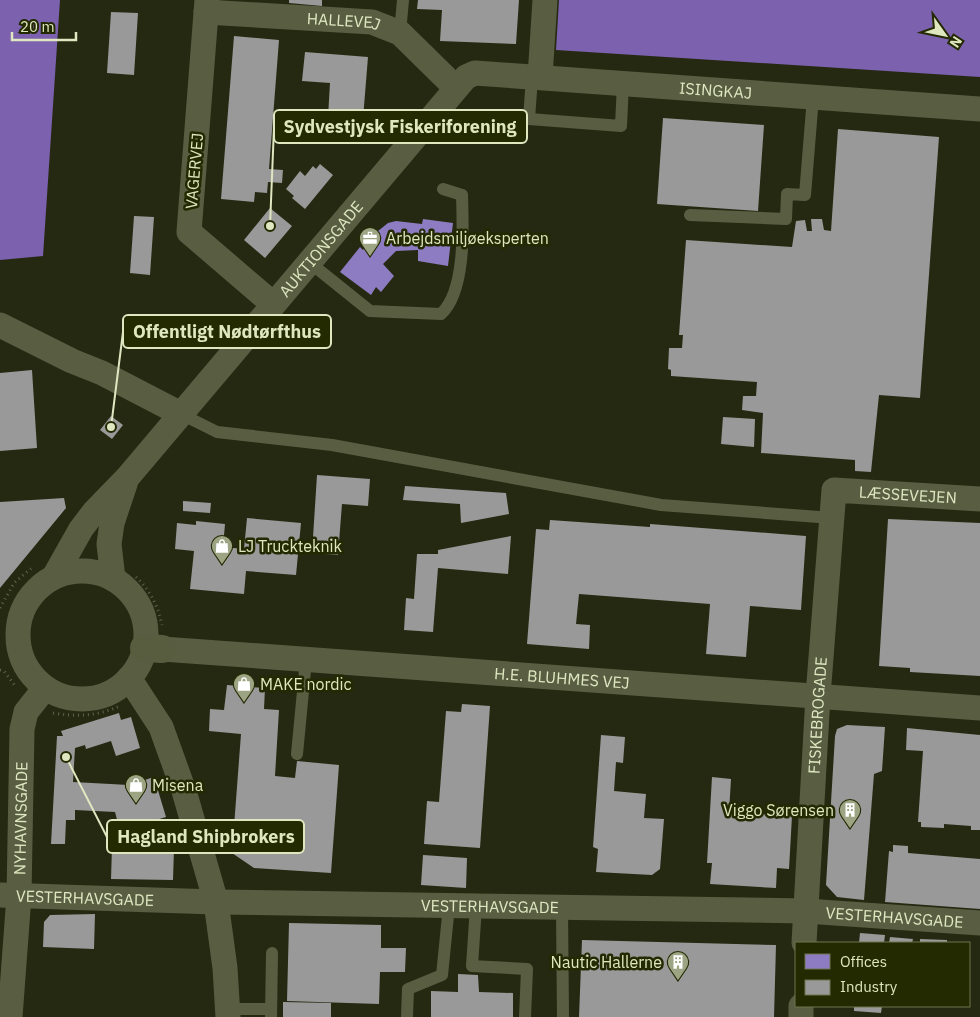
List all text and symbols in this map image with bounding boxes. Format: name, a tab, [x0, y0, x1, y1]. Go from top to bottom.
street label: HALLEVEJ	[306, 8, 384, 34]
scale bar	[12, 10, 76, 42]
north arrow	[920, 10, 970, 60]
text: 20 m	[20, 17, 55, 36]
text: N	[946, 33, 966, 51]
street label: ISINGKAJ	[678, 78, 753, 103]
callout: Sydvestjysk Fiskeriforening	[274, 110, 527, 143]
text: Sydvestjysk Fiskeriforening	[283, 115, 517, 138]
street label: VAGERVEJ	[181, 132, 207, 210]
street label: AUKTIONSGADE	[275, 197, 367, 301]
office icon: Arbejdsmiljøeksperten	[358, 226, 382, 257]
place label: Arbejdsmiljøeksperten	[386, 228, 549, 248]
callout: Offentligt Nødtørfthus	[123, 315, 331, 348]
text: Offentligt Nødtørfthus	[133, 320, 321, 343]
street label: LÆSSEVEJEN	[858, 482, 957, 508]
shop icon: LJ Truckteknik	[210, 534, 234, 565]
place label: LJ Truckteknik	[238, 536, 343, 556]
street label: FISKEBROGADE	[804, 656, 831, 775]
street label: H.E. BLUHMES VEJ	[494, 663, 630, 693]
shop icon: MAKE nordic	[232, 672, 256, 703]
place label: MAKE nordic	[260, 674, 352, 694]
street label: NYHAVNSGADE	[9, 761, 31, 875]
shop icon: Misena	[124, 773, 148, 804]
place label: Misena	[152, 775, 204, 795]
building icon: Viggo Sørensen	[838, 798, 862, 829]
place label: Viggo Sørensen	[723, 800, 834, 820]
callout: Hagland Shipbrokers	[107, 820, 304, 853]
text: Hagland Shipbrokers	[117, 825, 295, 848]
street label: VESTERHAVSGADE	[16, 886, 154, 910]
street label: VESTERHAVSGADE	[421, 895, 559, 917]
street label: VESTERHAVSGADE	[825, 902, 964, 932]
legend	[795, 942, 970, 1007]
building icon: Nautic Hallerne	[666, 950, 690, 981]
place label: Nautic Hallerne	[551, 952, 662, 972]
text: Offices	[840, 952, 887, 971]
text: Industry	[840, 977, 898, 996]

